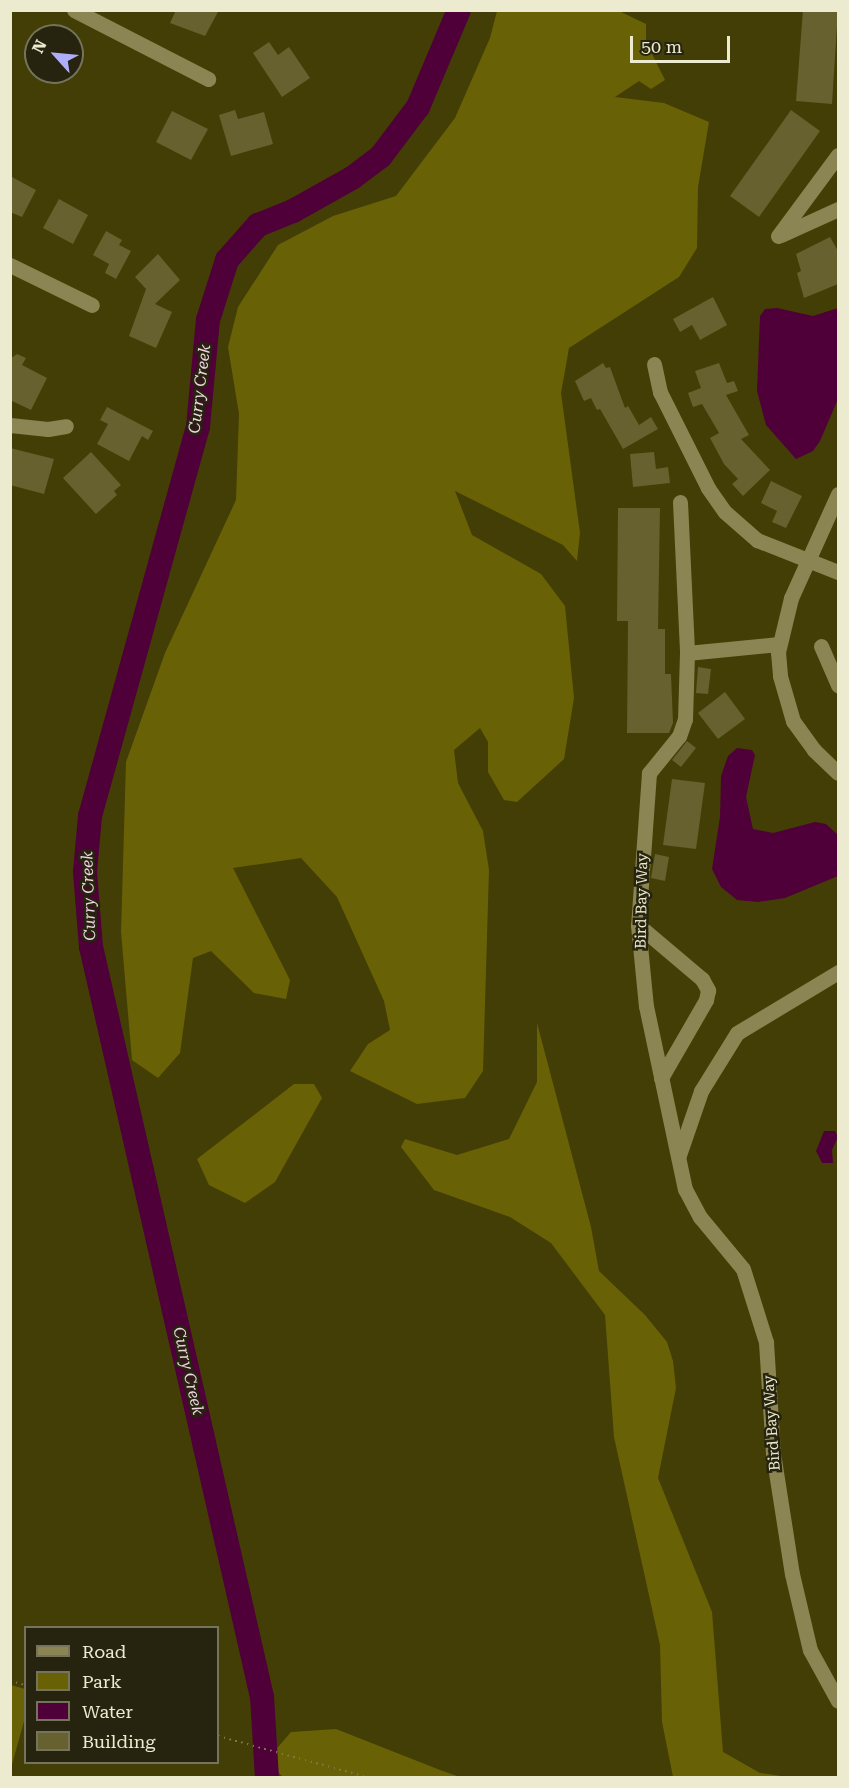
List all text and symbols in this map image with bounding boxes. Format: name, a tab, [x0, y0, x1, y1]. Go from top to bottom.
north arrow	[24, 24, 84, 84]
scale bar	[633, 24, 734, 62]
text: 50 m	[641, 36, 682, 57]
text: N	[28, 37, 51, 56]
water label: Curry Creek	[185, 343, 215, 435]
water label: Curry Creek	[78, 851, 100, 941]
street label: Bird Bay Way	[632, 853, 652, 949]
water label: Curry Creek	[169, 1325, 207, 1417]
street label: Bird Bay Way	[760, 1375, 784, 1471]
legend	[24, 1626, 219, 1764]
text: Road	[82, 1641, 126, 1662]
text: Park	[82, 1671, 122, 1692]
text: Water	[82, 1701, 133, 1722]
text: Building	[82, 1731, 156, 1752]

